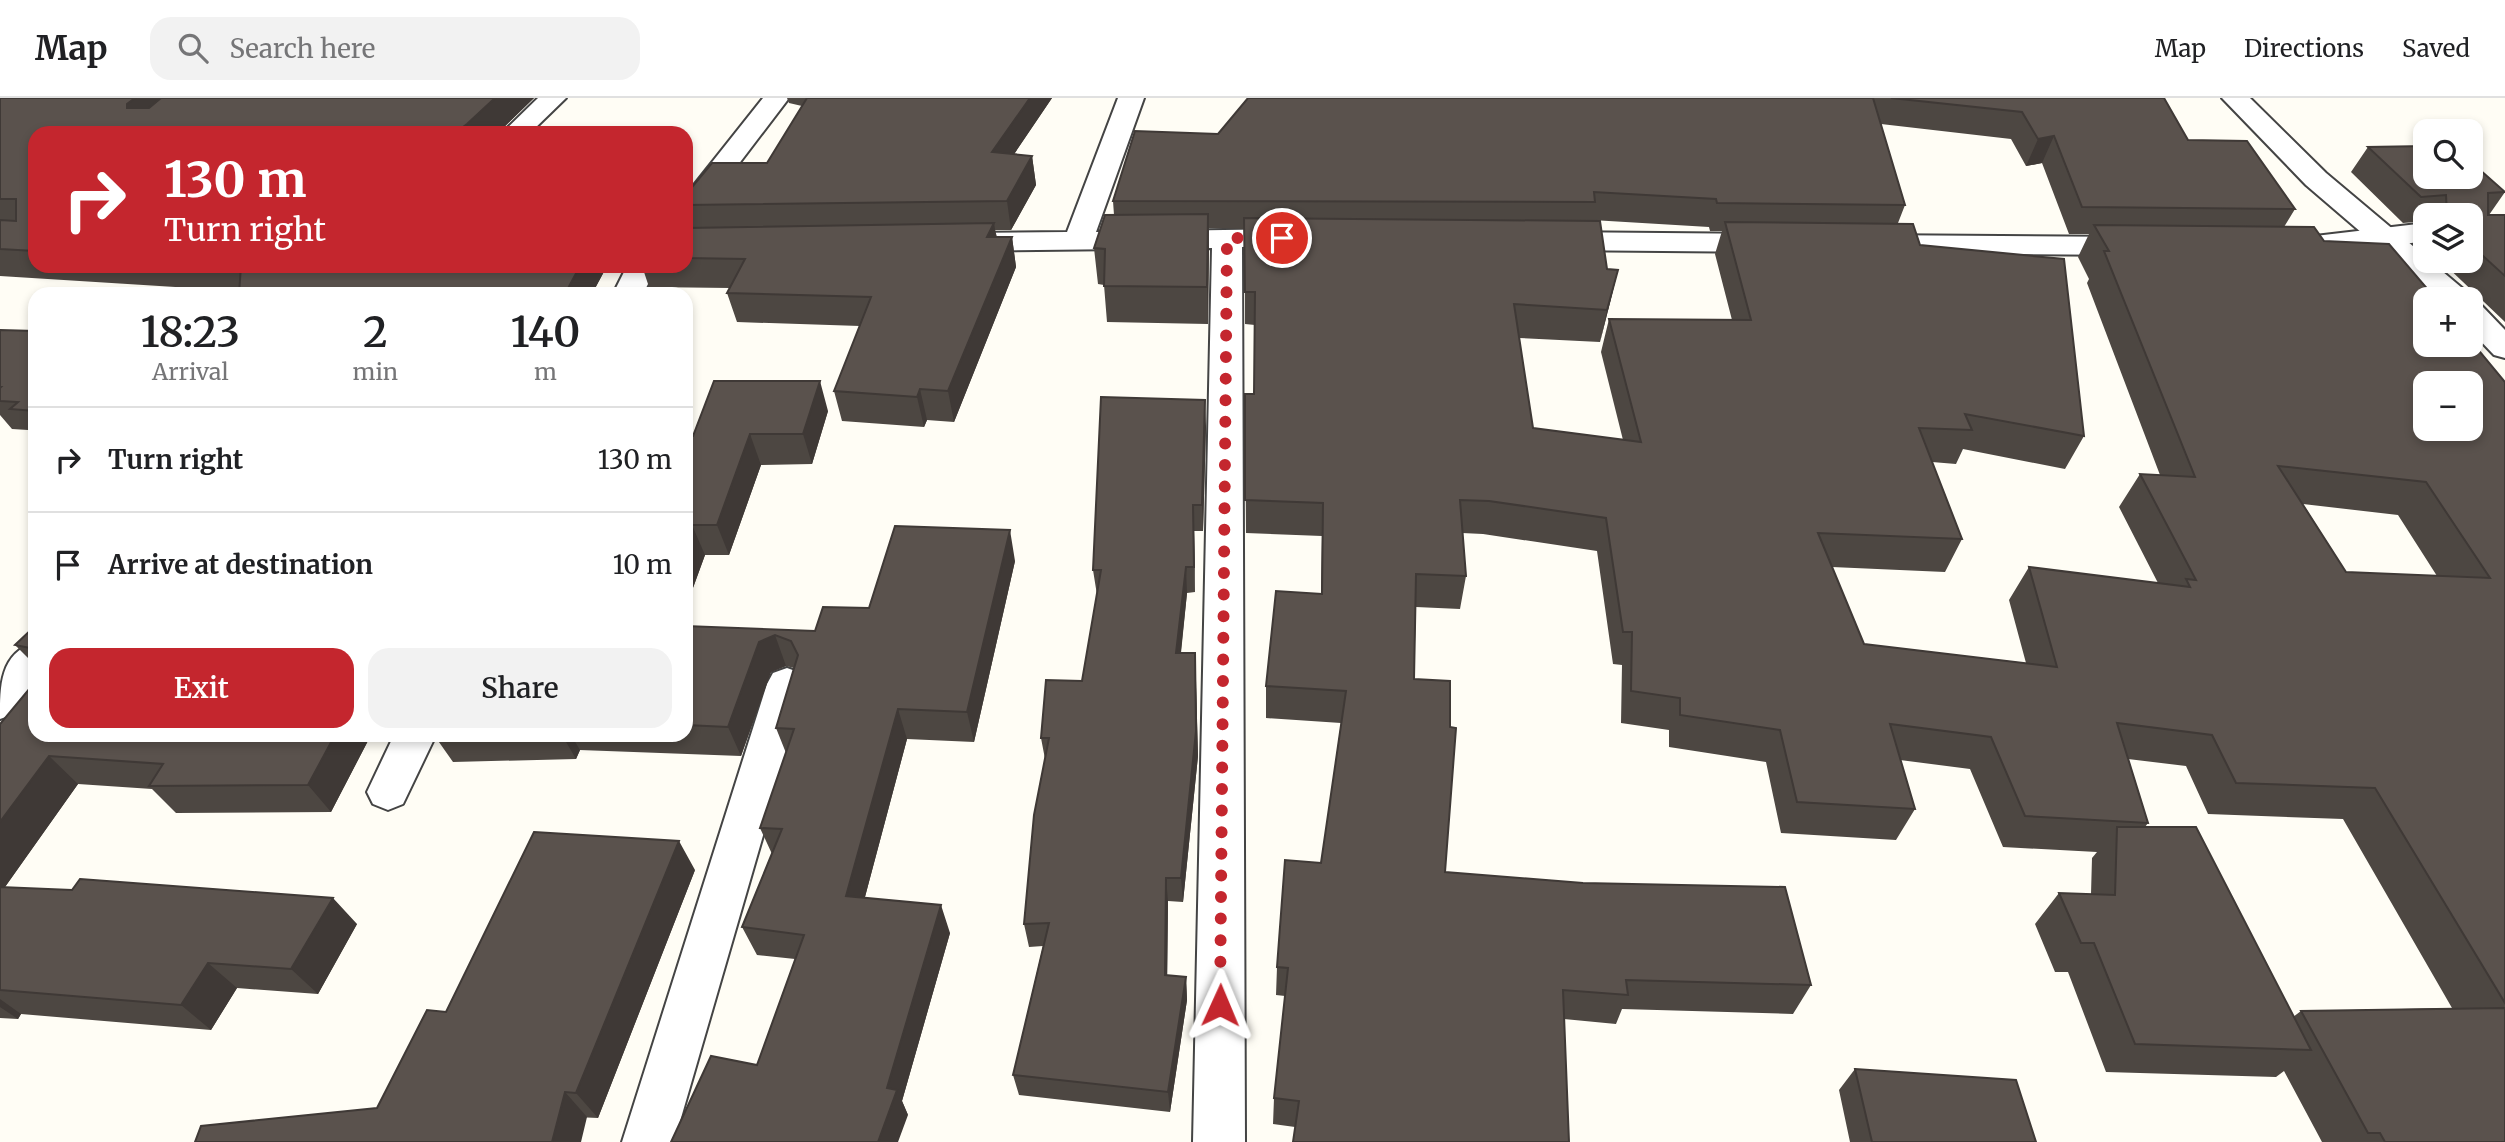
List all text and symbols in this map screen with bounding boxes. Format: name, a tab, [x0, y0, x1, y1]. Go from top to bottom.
search box	[150, 17, 640, 80]
text: Map	[35, 28, 108, 69]
icon: search	[174, 29, 212, 67]
text: Search here	[230, 32, 375, 65]
text: Map	[2155, 33, 2206, 64]
text: Directions	[2244, 33, 2364, 64]
text: Saved	[2402, 33, 2470, 64]
map controls	[2413, 119, 2483, 441]
button: search	[2413, 119, 2483, 189]
text: 130 m	[164, 149, 307, 210]
icon: right	[49, 154, 140, 245]
button: layers	[2413, 203, 2483, 273]
pin	[1252, 208, 1312, 268]
text: Turn right	[164, 210, 326, 250]
icon: arrive	[1263, 219, 1301, 257]
button: +	[2413, 287, 2483, 357]
text: 18:23	[141, 306, 240, 358]
text: 2	[363, 306, 388, 358]
text: 140	[511, 306, 581, 358]
text: Arrival	[152, 357, 229, 386]
text: min	[353, 357, 398, 386]
text: m	[534, 357, 557, 386]
button: −	[2413, 371, 2483, 441]
icon: right	[49, 441, 87, 479]
text: Turn right	[108, 443, 243, 476]
text: 130 m	[598, 443, 672, 476]
icon: arrive	[49, 546, 87, 584]
text: Arrive at destination	[108, 548, 373, 581]
text: 10 m	[613, 548, 672, 581]
button: Exit	[49, 648, 354, 728]
button: Share	[368, 648, 672, 728]
position arrow	[1183, 968, 1257, 1042]

